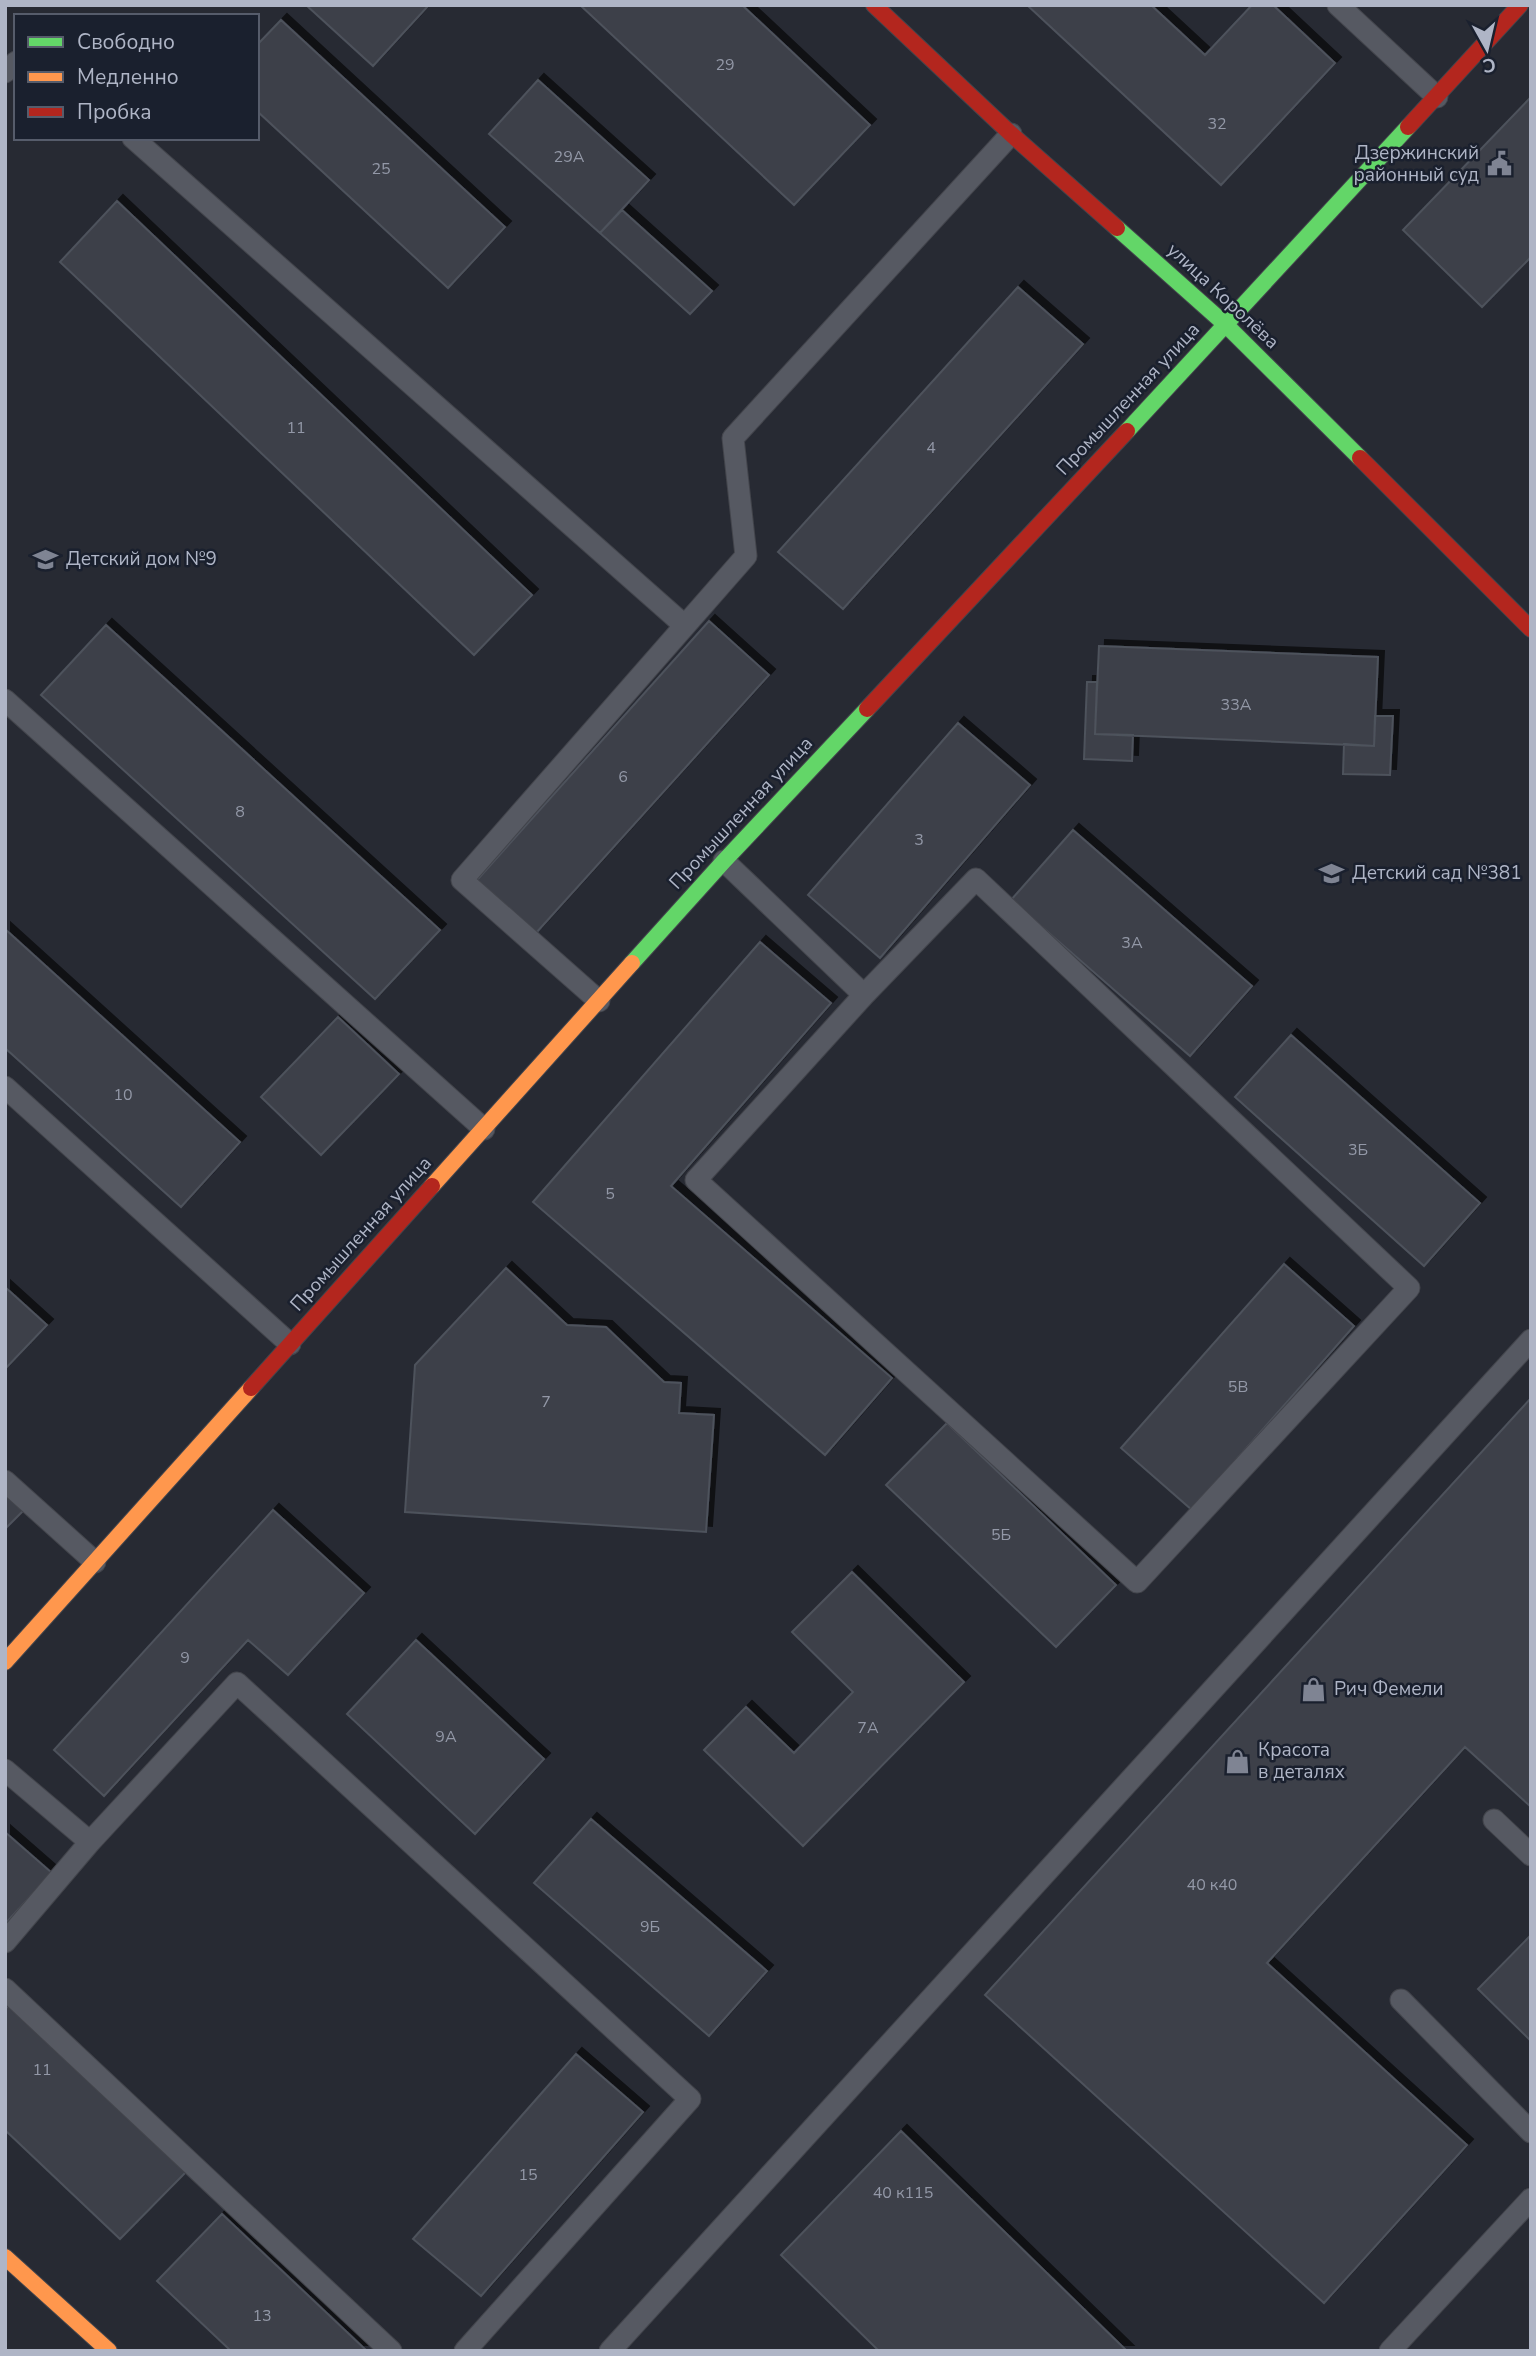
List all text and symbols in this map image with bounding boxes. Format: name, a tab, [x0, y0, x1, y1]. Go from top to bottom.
legend	[14, 14, 259, 140]
north arrow	[1452, 14, 1522, 84]
text: Свободно	[77, 28, 175, 56]
text: С	[1481, 51, 1497, 79]
house number: 29	[715, 54, 735, 76]
text: Медленно	[77, 63, 179, 91]
text: Пробка	[77, 98, 151, 126]
house number: 32	[1207, 113, 1227, 135]
place label: Дзержинский районный суд	[1354, 140, 1479, 188]
house number: 29А	[554, 146, 585, 168]
public building icon: Дзержинский районный суд	[1485, 150, 1513, 178]
house number: 25	[371, 158, 391, 180]
street label: улица Королёва	[1161, 237, 1285, 355]
street label: Промышленная улица	[1050, 317, 1206, 481]
house number: 11	[286, 417, 306, 439]
house number: 4	[926, 437, 936, 459]
school or university icon: Детский дом №9	[32, 545, 60, 573]
place label: Детский дом №9	[66, 546, 217, 572]
house number: 33А	[1221, 694, 1252, 716]
street label: Промышленная улица	[663, 731, 819, 895]
house number: 6	[618, 766, 628, 788]
house number: 8	[235, 801, 245, 823]
house number: 3	[914, 829, 924, 851]
school or university icon: Детский сад №381	[1318, 859, 1346, 887]
place label: Детский сад №381	[1352, 860, 1522, 886]
house number: 3А	[1121, 932, 1143, 954]
house number: 10	[113, 1084, 133, 1106]
house number: 3Б	[1348, 1139, 1368, 1161]
street label: Промышленная улица	[284, 1151, 438, 1317]
house number: 5	[605, 1183, 615, 1205]
house number: 5В	[1228, 1376, 1248, 1398]
house number: 7	[541, 1391, 551, 1413]
house number: 5Б	[991, 1524, 1011, 1546]
house number: 9	[180, 1647, 190, 1669]
shop icon: Рич Фемели	[1300, 1675, 1328, 1703]
place label: Рич Фемели	[1334, 1676, 1443, 1702]
house number: 7А	[857, 1717, 879, 1739]
house number: 9А	[435, 1726, 457, 1748]
place label: Красота в деталях	[1258, 1737, 1345, 1785]
shop icon: Красота в деталях	[1224, 1747, 1252, 1775]
house number: 40 к40	[1187, 1874, 1237, 1896]
house number: 9Б	[640, 1916, 660, 1938]
house number: 11	[32, 2059, 52, 2081]
house number: 15	[518, 2164, 538, 2186]
house number: 40 к115	[873, 2182, 933, 2204]
house number: 13	[252, 2305, 272, 2327]

